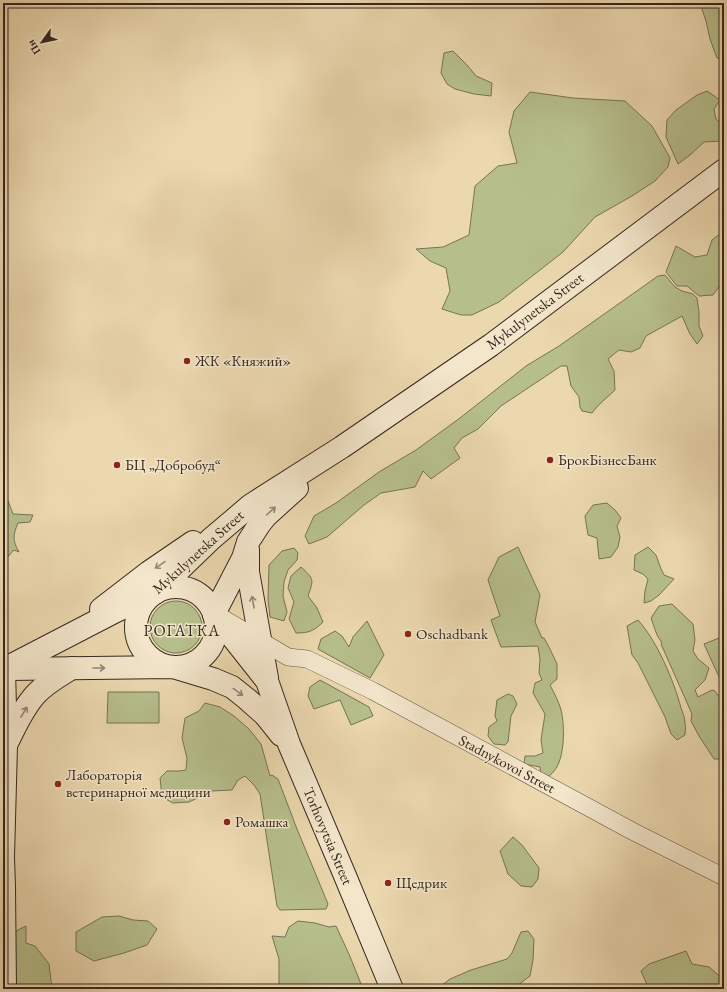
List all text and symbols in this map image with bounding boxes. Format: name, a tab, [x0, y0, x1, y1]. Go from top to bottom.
north arrow	[22, 22, 62, 62]
text: Пн	[23, 37, 44, 58]
street label: Mykulynetska Street	[482, 268, 587, 353]
place label: ЖК «Княжий»	[194, 351, 291, 370]
marker: ЖК «Княжий»	[182, 356, 192, 366]
place label: БрокБізнесБанк	[558, 450, 657, 469]
place label: БЦ „Добробуд“	[125, 455, 221, 474]
marker: БрокБізнесБанк	[545, 455, 555, 465]
marker: БЦ „Добробуд“	[112, 460, 122, 470]
street label: Mykulynetska Street	[148, 505, 248, 598]
one-way arrow	[266, 507, 276, 516]
one-way arrow	[154, 561, 166, 569]
one-way arrow	[249, 596, 257, 609]
district label: РОГАТКА	[144, 620, 220, 641]
place label: Oschadbank	[416, 624, 489, 643]
marker: Oschadbank	[403, 629, 413, 639]
one-way arrow	[92, 664, 105, 672]
one-way arrow	[232, 688, 243, 696]
one-way arrow	[20, 706, 28, 718]
street label: Stadnykovoi Street	[456, 730, 559, 797]
place label: Лабораторія ветеринарної медицини	[66, 765, 211, 801]
marker: Лабораторія ветеринарної медицини	[53, 779, 63, 789]
street label: Torhovytsia Street	[299, 784, 358, 888]
place label: Ромашка	[235, 812, 288, 831]
marker: Ромашка	[222, 817, 232, 827]
place label: Щедрик	[396, 873, 447, 892]
marker: Щедрик	[383, 878, 393, 888]

